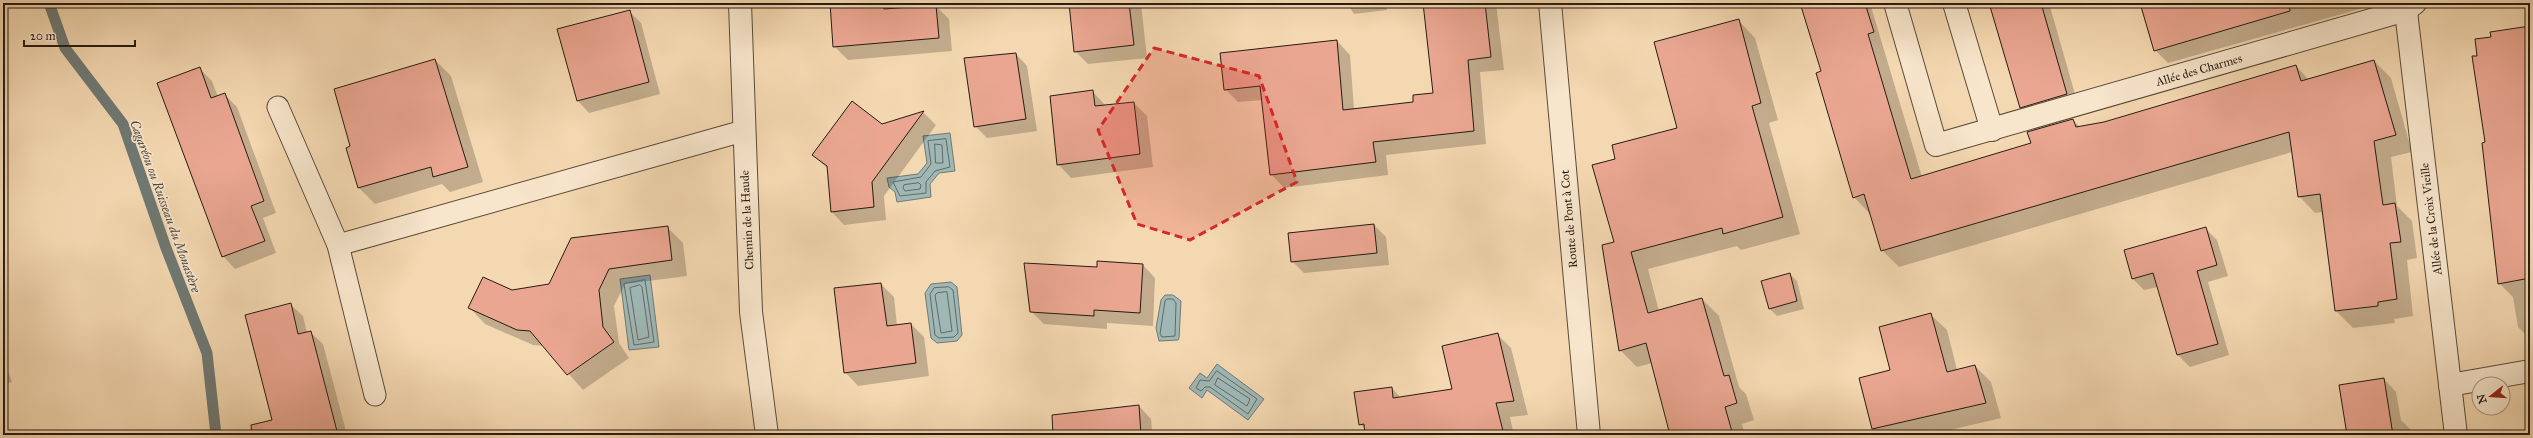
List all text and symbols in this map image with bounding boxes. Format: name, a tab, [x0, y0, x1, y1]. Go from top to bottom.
scale bar	[24, 22, 135, 48]
text: 20 m	[30, 29, 56, 43]
street label: Allée des Charmes	[2153, 51, 2244, 89]
water label: Cagaréou ou Ruisseau du Monastère	[126, 118, 204, 296]
street label: Allée de la Croix Vieille	[2417, 162, 2445, 277]
street label: Route de Pont à Cot	[1558, 169, 1580, 269]
street label: Chemin de la Haude	[737, 170, 757, 270]
north arrow	[2471, 376, 2511, 416]
text: N	[2474, 392, 2489, 405]

